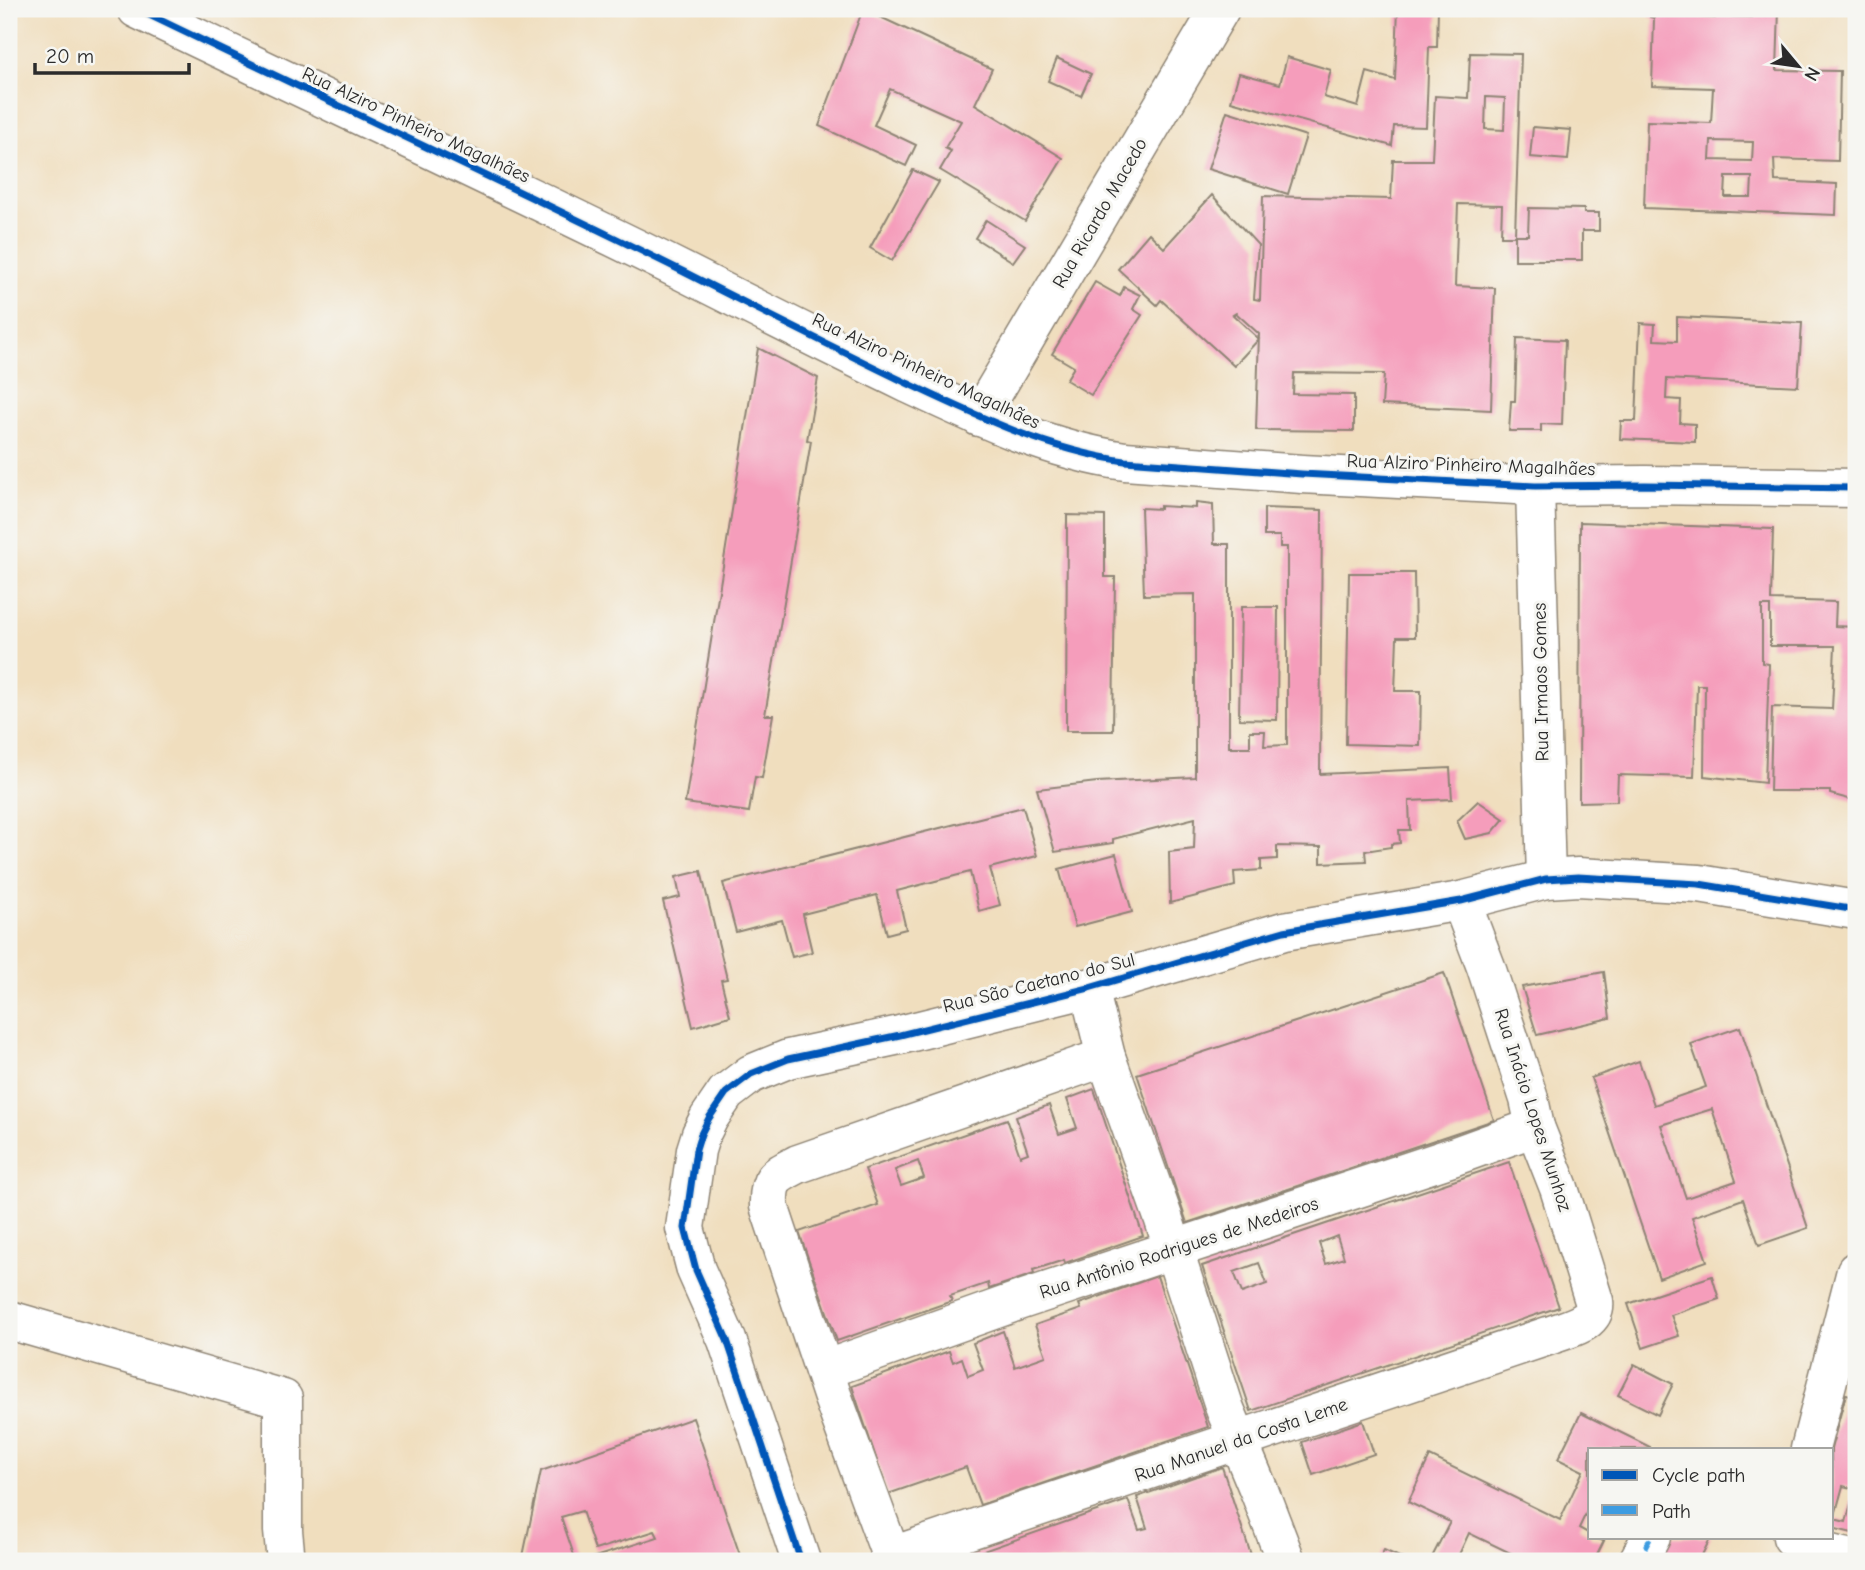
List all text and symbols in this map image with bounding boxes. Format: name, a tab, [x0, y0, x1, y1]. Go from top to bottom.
scale bar	[35, 32, 189, 76]
north arrow	[1764, 32, 1834, 102]
text: 20 m	[46, 44, 94, 68]
street label: Rua Alziro Pinheiro Magalhães	[299, 62, 533, 188]
text: N	[1799, 63, 1825, 85]
street label: Rua Ricardo Macedo	[1048, 134, 1152, 292]
street label: Rua Alziro Pinheiro Magalhães	[809, 308, 1043, 434]
street label: Rua Alziro Pinheiro Magalhães	[1346, 450, 1596, 480]
street label: Rua Irmaos Gomes	[1529, 602, 1553, 762]
street label: Rua São Caetano do Sul	[941, 948, 1137, 1018]
street label: Rua Inácio Lopes Munhoz	[1490, 1006, 1576, 1214]
street label: Rua Antônio Rodrigues de Medeiros	[1037, 1192, 1321, 1304]
street label: Rua Manuel da Costa Leme	[1132, 1393, 1350, 1487]
legend	[1588, 1448, 1834, 1538]
text: Cycle path	[1652, 1463, 1745, 1487]
text: Path	[1652, 1499, 1691, 1523]

